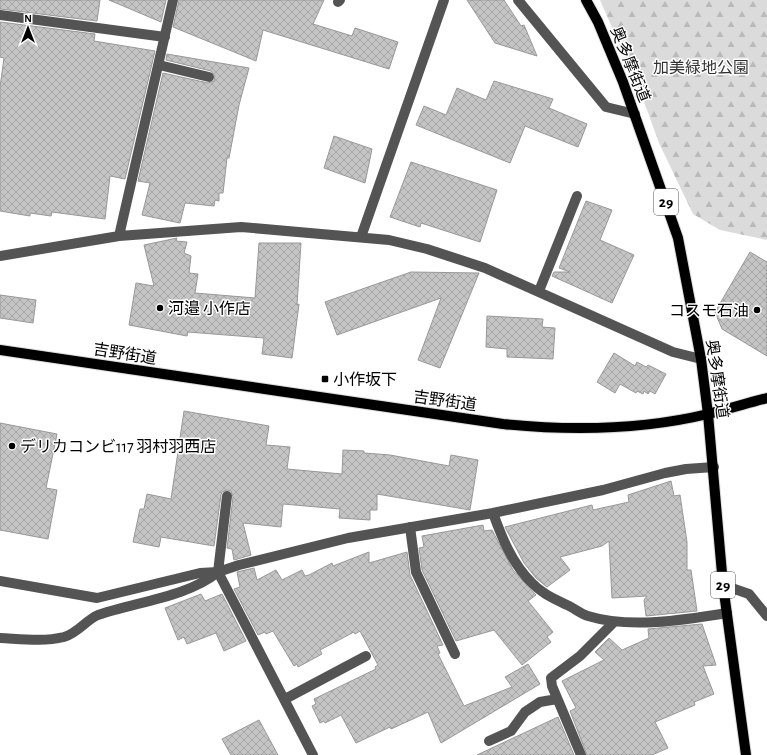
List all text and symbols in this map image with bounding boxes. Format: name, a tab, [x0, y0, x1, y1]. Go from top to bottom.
north arrow	[8, 8, 48, 48]
text: N	[24, 13, 32, 24]
street label: 奥多摩街道	[608, 24, 653, 104]
park label: 加美緑地公園	[653, 59, 749, 76]
road number: 29	[654, 189, 678, 215]
place label: 河邉 小作店	[168, 299, 251, 317]
marker: 河邉 小作店	[155, 303, 165, 313]
place label: コスモ石油	[669, 303, 749, 319]
marker: コスモ石油	[752, 305, 762, 315]
street label: 奥多摩街道	[704, 338, 731, 420]
street label: 吉野街道	[92, 340, 158, 367]
place label: 小作坂下	[333, 371, 397, 388]
marker: 小作坂下	[320, 374, 330, 384]
street label: 吉野街道	[412, 388, 478, 413]
place label: デリカコンビ117 羽村羽西店	[20, 438, 216, 455]
marker: デリカコンビ117 羽村羽西店	[7, 441, 17, 451]
road number: 29	[711, 572, 735, 598]

